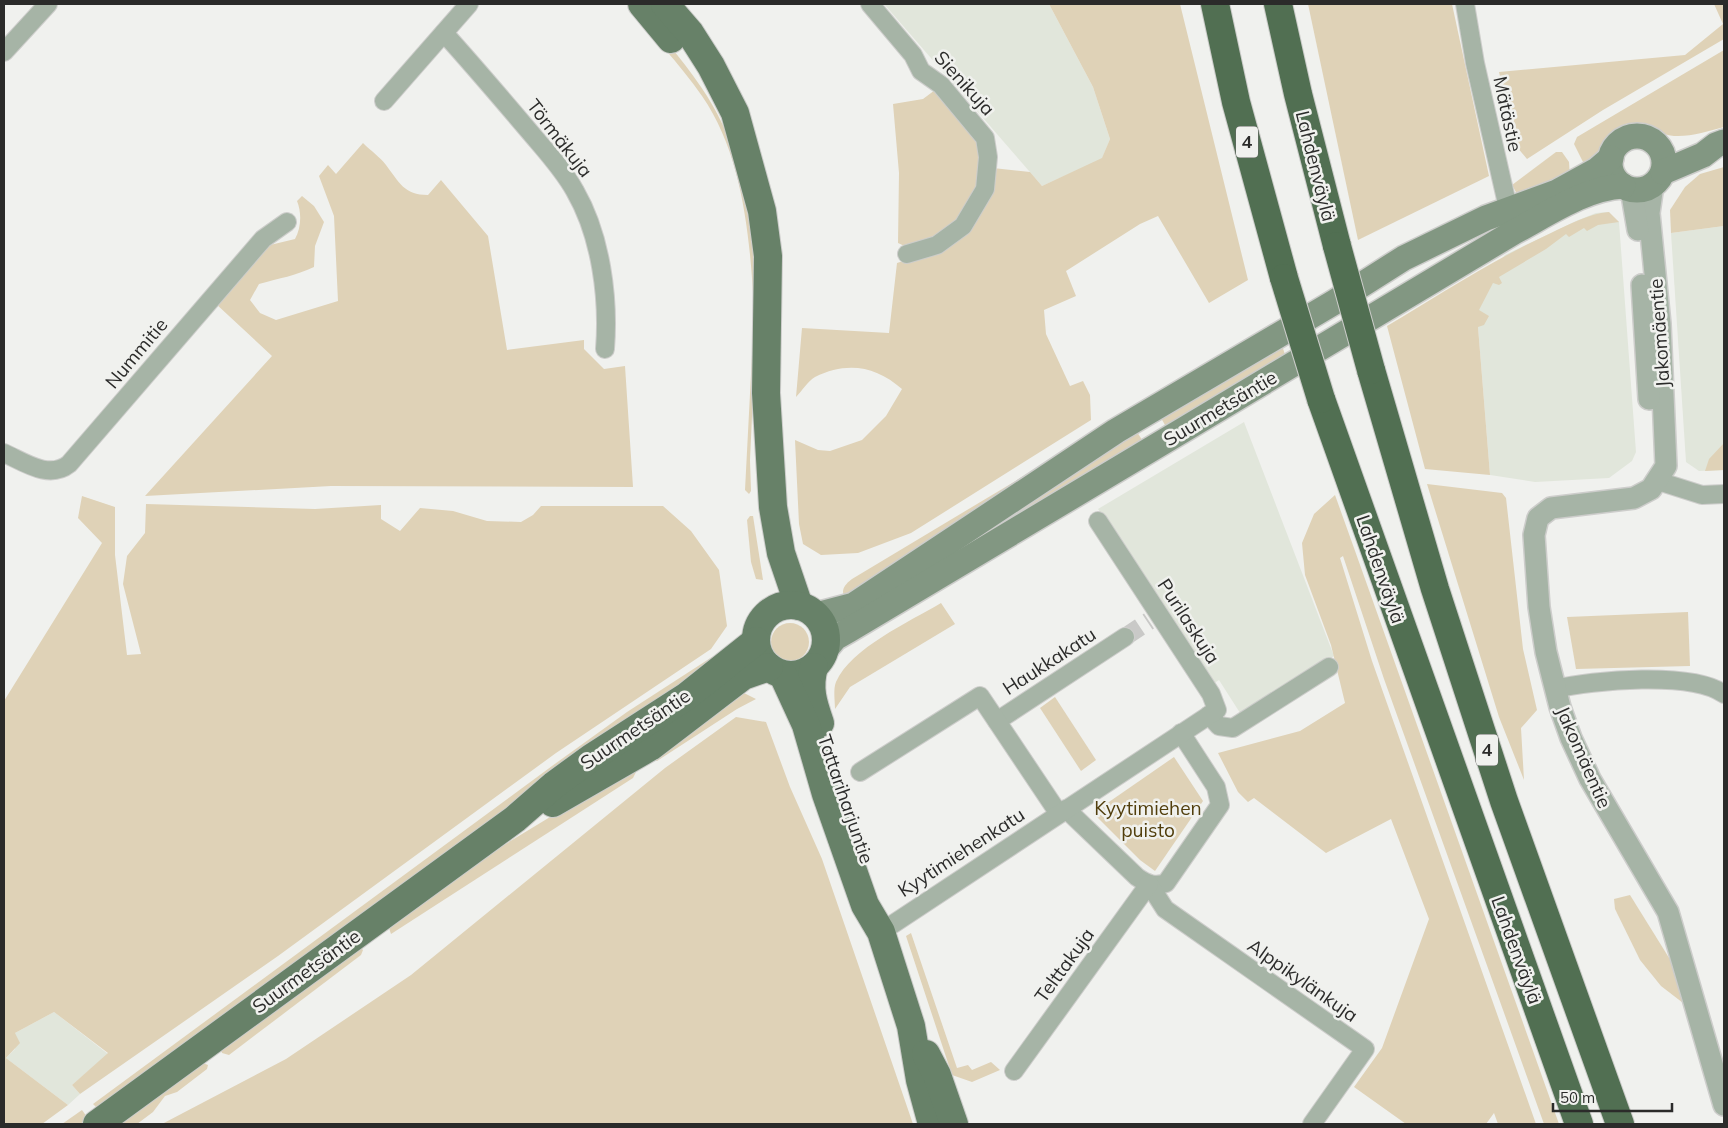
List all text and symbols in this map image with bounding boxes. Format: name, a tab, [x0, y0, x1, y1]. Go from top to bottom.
street label: Sienikuja	[930, 46, 1000, 120]
street label: Mätästie	[1488, 74, 1528, 154]
street label: Törmäkuja	[522, 94, 598, 182]
street label: Lahdenväylä	[1291, 108, 1341, 224]
road number: 4	[1236, 126, 1258, 158]
street label: Jakomäentie	[1643, 278, 1675, 388]
street label: Nummitie	[100, 313, 172, 393]
street label: Suurmetsäntie	[1159, 365, 1281, 451]
street label: Lahdenväylä	[1351, 512, 1411, 626]
street label: Purilaskuja	[1153, 574, 1225, 668]
street label: Haukkakatu	[998, 622, 1100, 700]
street label: Suurmetsäntie	[575, 683, 695, 775]
street label: Jakomäentie	[1551, 702, 1617, 812]
street label: Tattariharjuntie	[813, 731, 879, 867]
road number: 4	[1476, 734, 1498, 766]
park label: Kyytimiehen puisto	[1094, 796, 1202, 842]
street label: Kyytimiehenkatu	[893, 802, 1029, 902]
street label: Lahdenväylä	[1486, 893, 1548, 1007]
street label: Telttakuja	[1029, 923, 1099, 1007]
street label: Suurmetsäntie	[247, 924, 365, 1018]
street label: Alppikylänkuja	[1243, 933, 1363, 1027]
scale bar	[1553, 1080, 1672, 1112]
text: 50 m	[1560, 1088, 1595, 1107]

